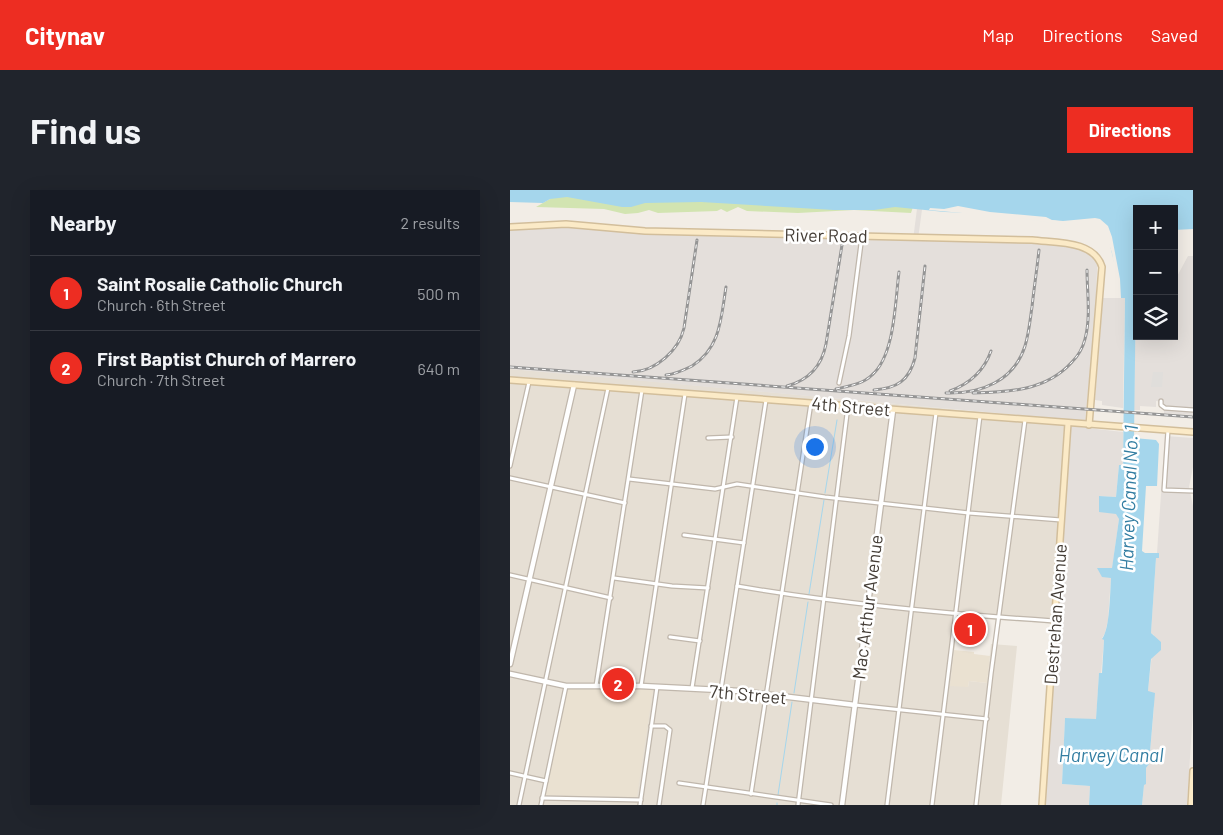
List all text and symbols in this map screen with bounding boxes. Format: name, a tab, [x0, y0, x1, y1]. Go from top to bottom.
text: Citynav	[25, 21, 105, 50]
text: Map	[982, 24, 1014, 46]
text: Directions	[1042, 24, 1123, 46]
text: Saved	[1151, 24, 1198, 46]
button: Directions	[1067, 107, 1193, 153]
text: Find us	[30, 109, 141, 151]
map controls	[1133, 205, 1178, 340]
button: +	[1133, 205, 1178, 250]
text: Nearby	[50, 210, 116, 235]
text: 2 results	[401, 213, 460, 232]
street label: River Road	[784, 223, 868, 247]
button: −	[1133, 250, 1178, 295]
text: Saint Rosalie Catholic Church	[97, 272, 343, 295]
text: 1	[63, 284, 69, 303]
text: 500 m	[417, 284, 460, 303]
text: Church · 6th Street	[97, 295, 226, 314]
button: layers	[1133, 295, 1178, 340]
text: First Baptist Church of Marrero	[97, 347, 356, 370]
text: 2	[62, 359, 70, 378]
text: 640 m	[417, 359, 460, 378]
text: Church · 7th Street	[97, 370, 225, 389]
street label: 4th Street	[811, 392, 891, 420]
water label: Harvey Canal No. 1	[1114, 425, 1142, 571]
your location	[802, 434, 828, 460]
street label: Mac Arthur Avenue	[847, 533, 887, 681]
street label: Destrehan Avenue	[1039, 543, 1071, 685]
pin: 1	[954, 610, 986, 648]
pin: 2	[602, 665, 634, 703]
street label: 7th Street	[708, 680, 788, 708]
water label: Harvey Canal	[1059, 743, 1164, 766]

